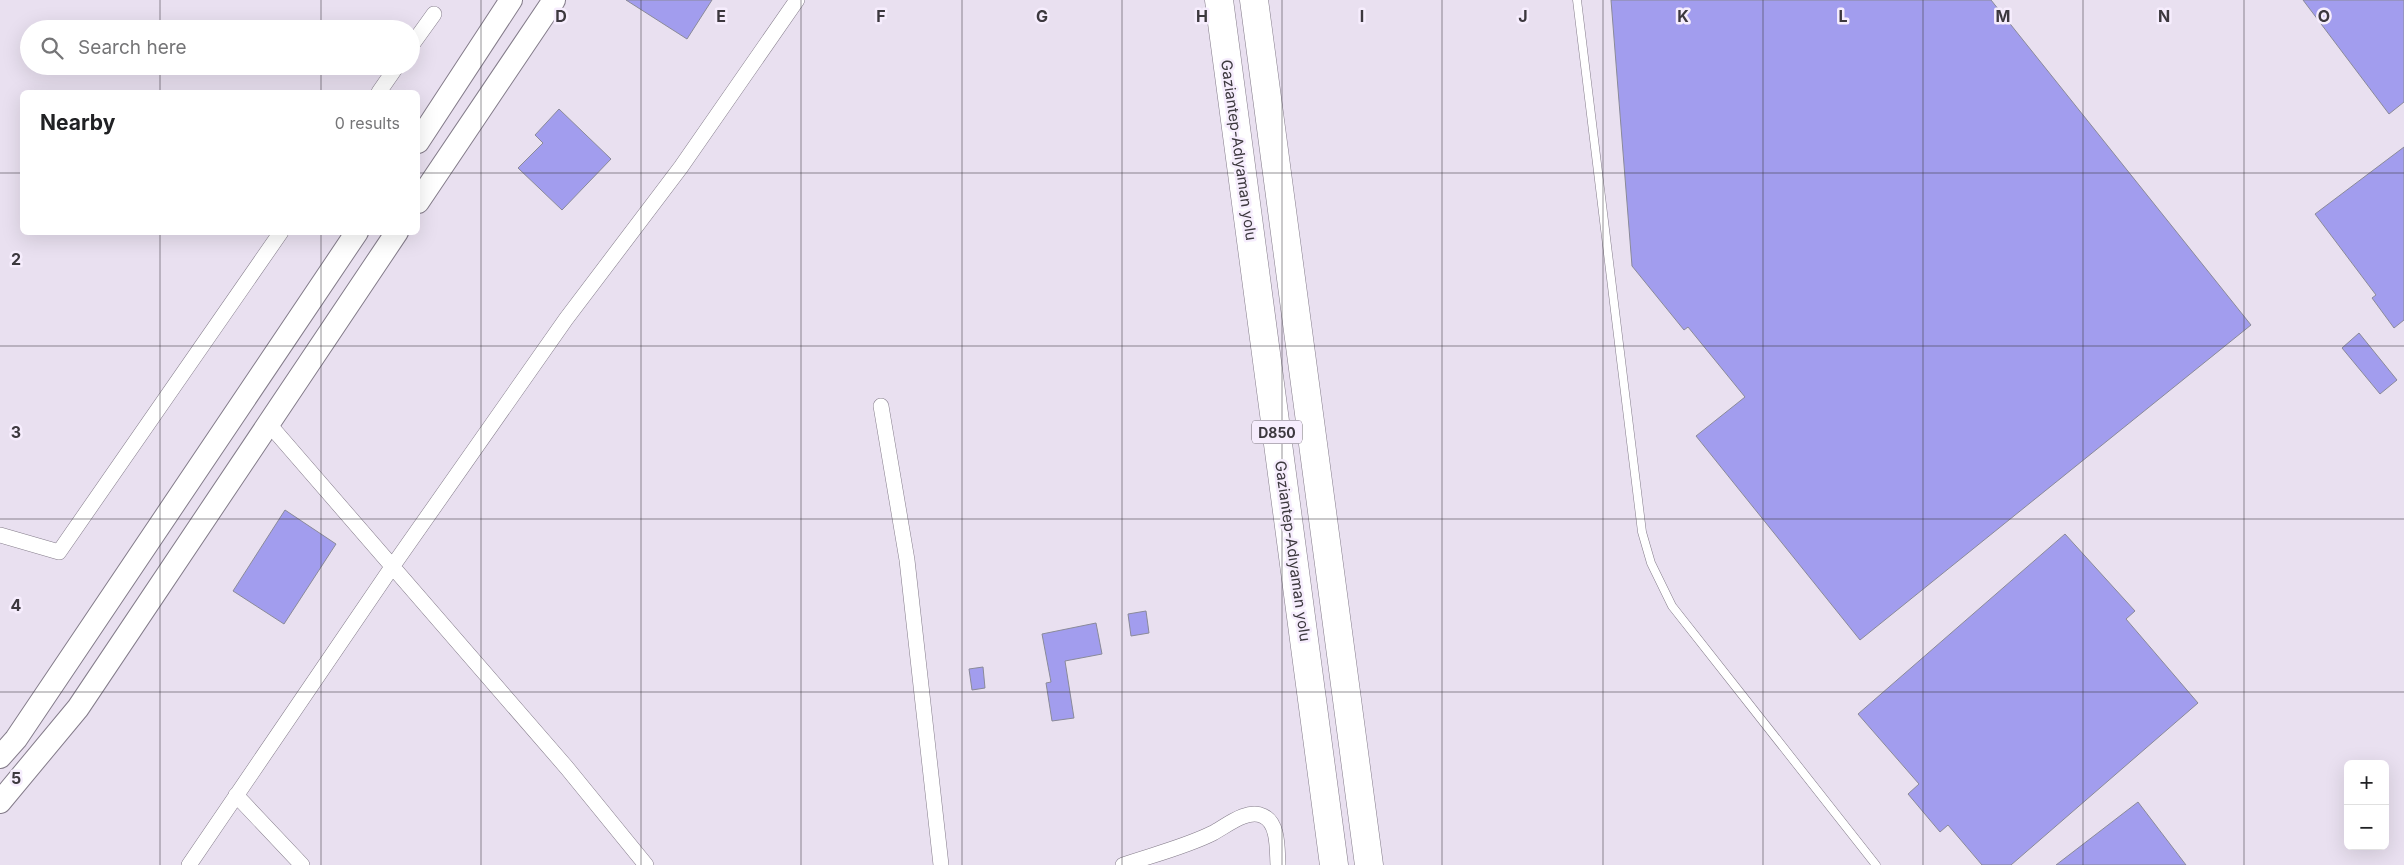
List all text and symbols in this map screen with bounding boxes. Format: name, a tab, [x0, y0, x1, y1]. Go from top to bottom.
text: D	[555, 6, 567, 26]
text: E	[716, 6, 726, 26]
text: F	[876, 6, 886, 26]
text: G	[1036, 6, 1048, 26]
text: H	[1196, 6, 1208, 26]
text: I	[1360, 6, 1364, 26]
text: J	[1518, 6, 1528, 26]
text: K	[1677, 6, 1689, 26]
text: L	[1838, 6, 1848, 26]
text: M	[1996, 6, 2010, 26]
text: N	[2158, 6, 2170, 26]
text: O	[2318, 6, 2330, 26]
search box	[20, 20, 420, 75]
icon: search	[38, 34, 66, 62]
text: Search here	[78, 36, 187, 59]
street label: Gaziantep-Adıyaman yolu	[1217, 59, 1261, 241]
text: Nearby	[40, 110, 115, 135]
text: 0 results	[335, 113, 400, 133]
text: 2	[11, 249, 21, 269]
road number: D850	[1252, 421, 1302, 444]
text: 3	[11, 422, 21, 442]
street label: Gaziantep-Adıyaman yolu	[1271, 460, 1315, 642]
text: 4	[11, 595, 22, 615]
map controls	[2344, 760, 2389, 850]
button: +	[2344, 760, 2389, 805]
text: 5	[11, 768, 21, 788]
button: −	[2344, 805, 2389, 850]

